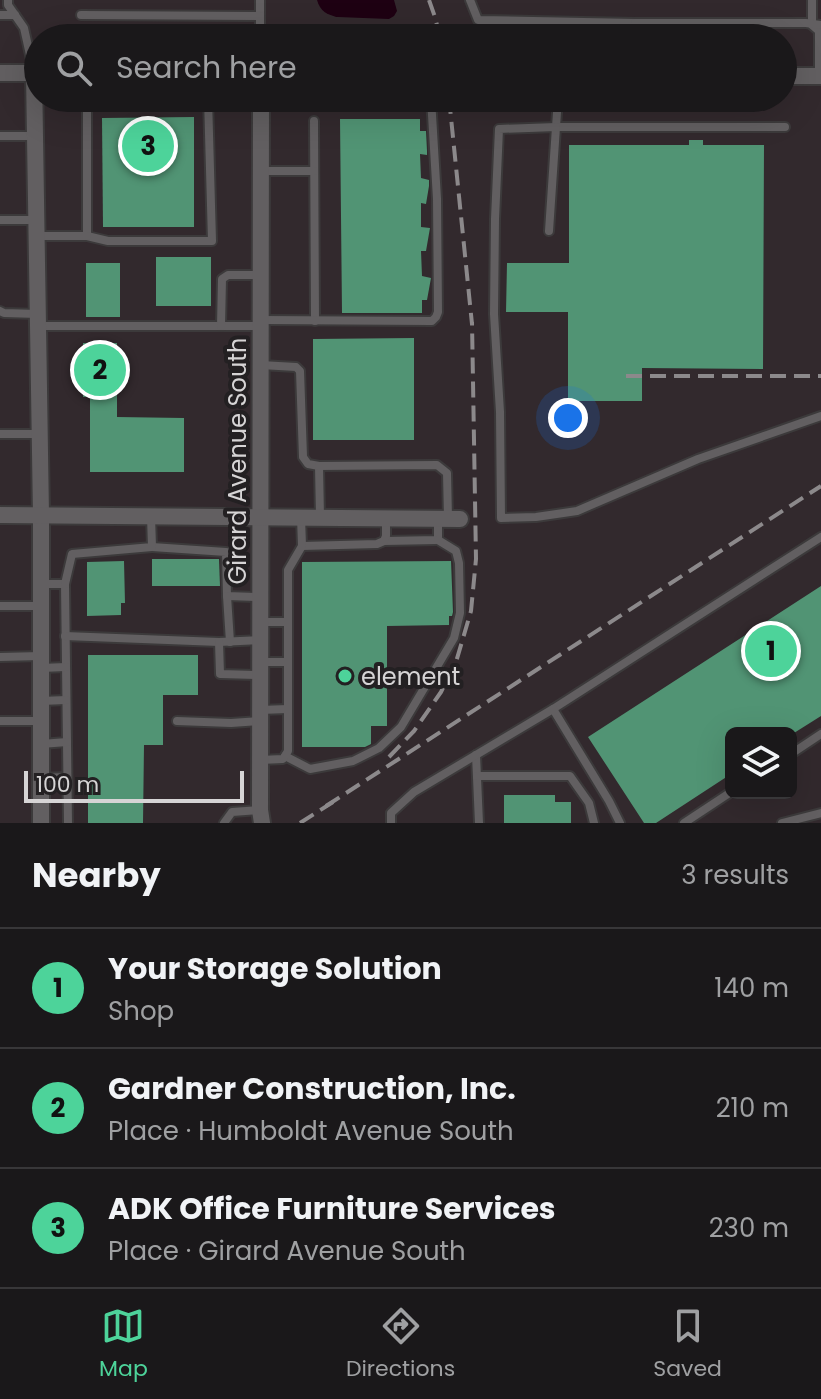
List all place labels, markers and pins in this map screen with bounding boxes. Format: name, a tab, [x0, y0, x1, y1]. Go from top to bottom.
pin: 3	[122, 116, 174, 176]
pin: 2	[74, 340, 126, 400]
pin: 1	[745, 621, 797, 681]
place label: element	[361, 660, 460, 693]
marker: element	[336, 667, 354, 685]

